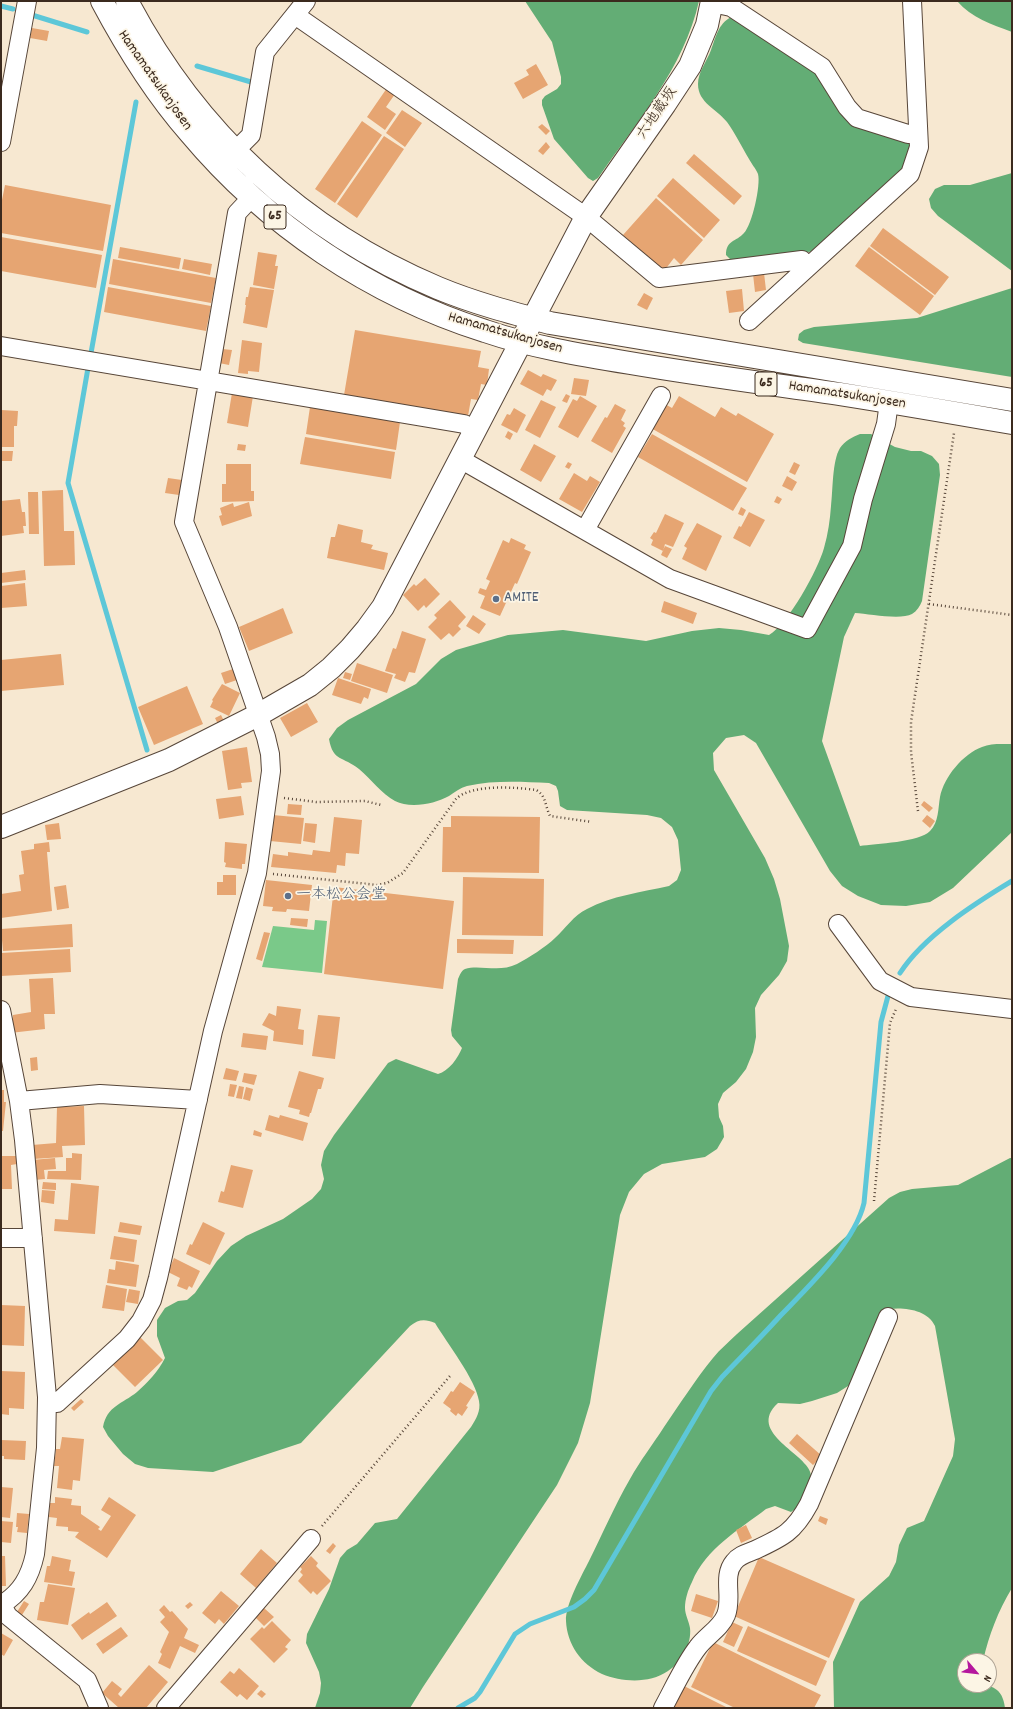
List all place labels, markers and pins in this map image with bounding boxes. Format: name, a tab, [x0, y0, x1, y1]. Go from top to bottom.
place label: AMITE	[504, 590, 538, 608]
marker: AMITE	[491, 594, 501, 604]
place label: 一本松公会堂	[296, 887, 386, 905]
marker: 一本松公会堂	[283, 891, 293, 901]

